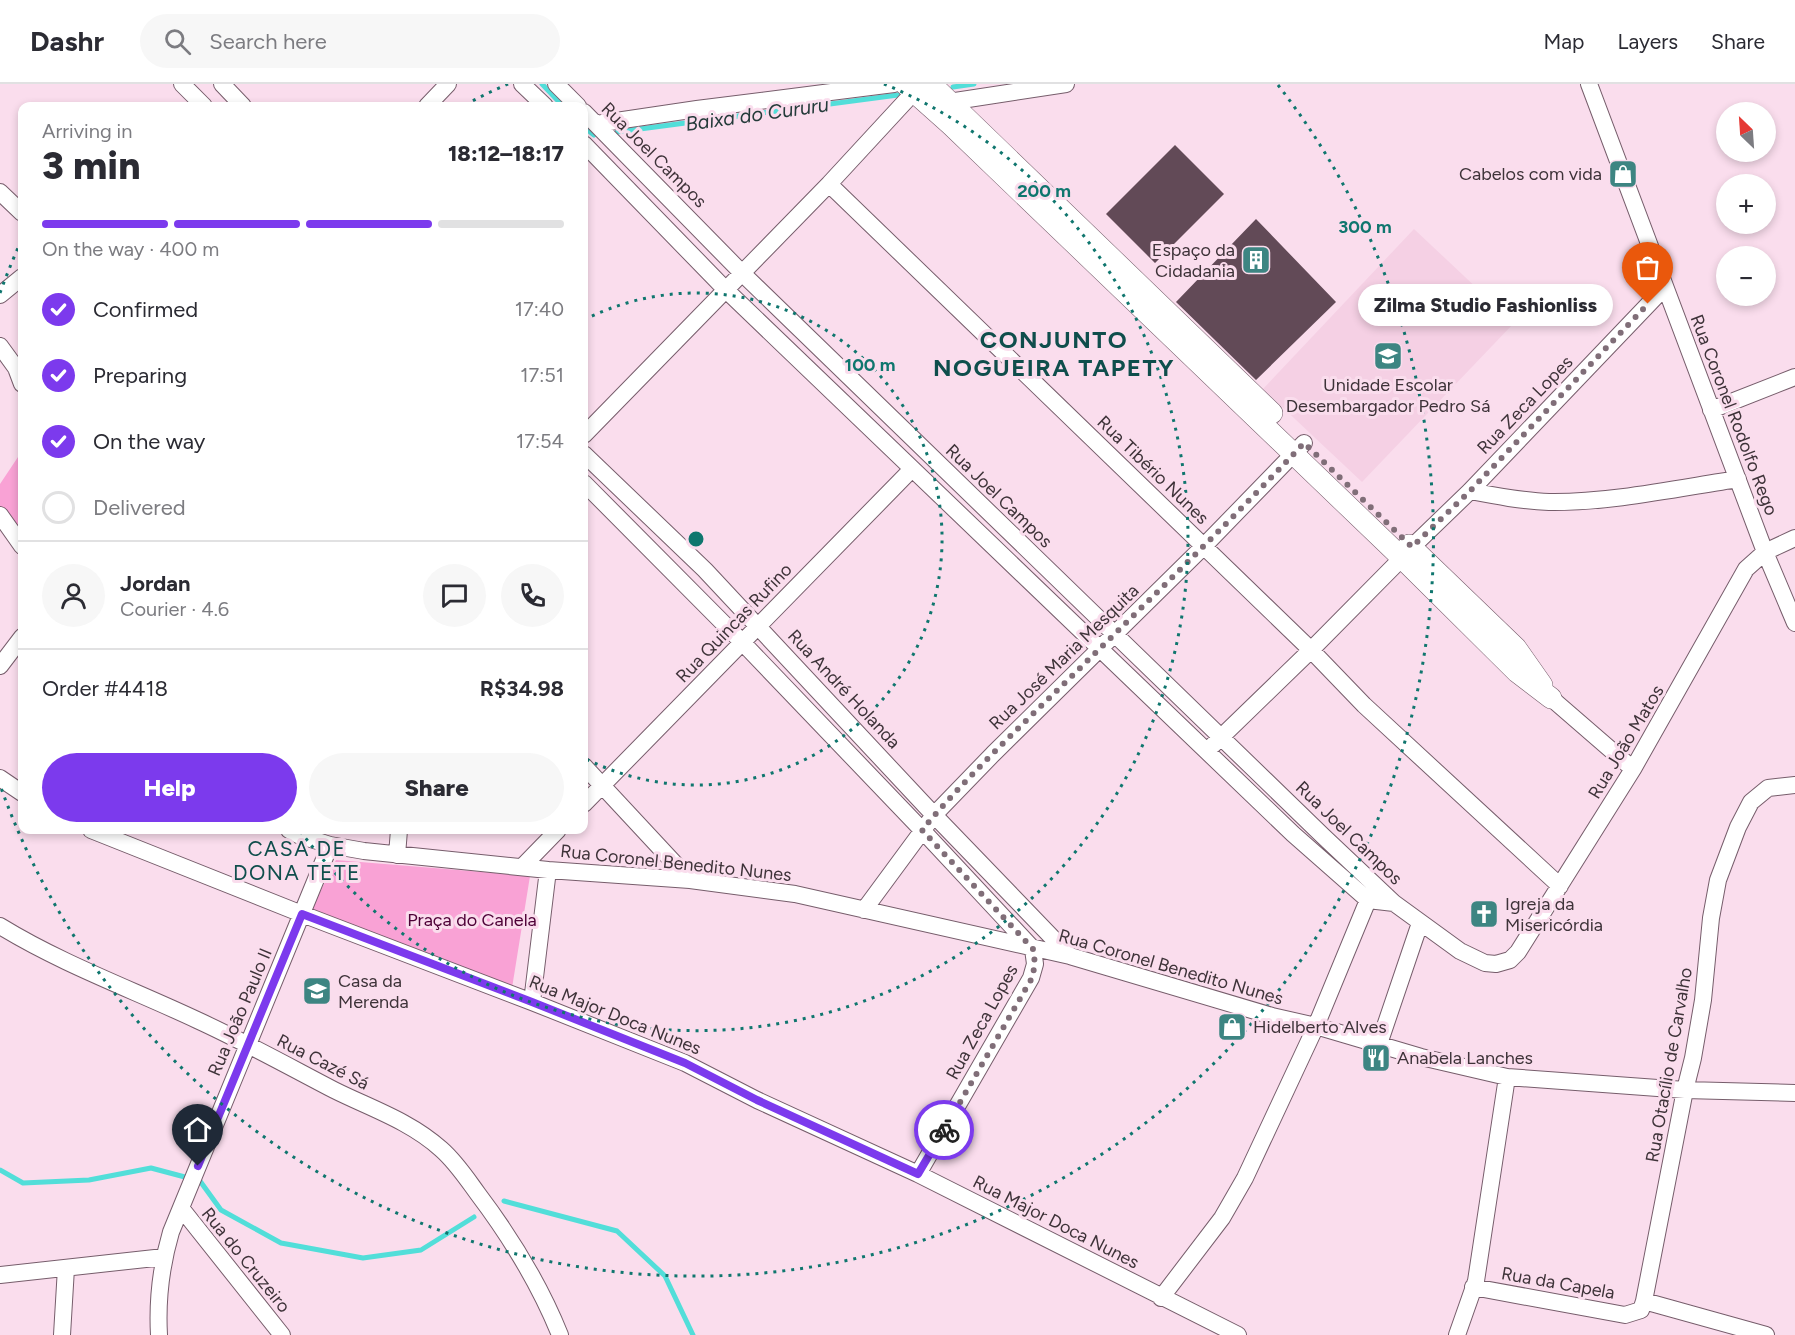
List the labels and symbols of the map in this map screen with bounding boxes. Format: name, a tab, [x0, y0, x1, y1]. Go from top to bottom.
water label: Baixa do Cururu	[684, 92, 830, 136]
street label: Rua Joel Campos	[597, 98, 711, 212]
north arrow	[1716, 102, 1776, 162]
shop icon: Cabelos com vida	[1607, 158, 1639, 190]
place label: Cabelos com vida	[1459, 163, 1602, 185]
text: 200 m	[1017, 180, 1071, 202]
text: 300 m	[1338, 216, 1392, 238]
place label: Espaço da Cidadania	[1152, 239, 1235, 282]
pin	[1622, 242, 1673, 304]
building icon: Espaço da Cidadania	[1240, 244, 1272, 276]
callout: Zilma Studio Fashionliss	[1357, 283, 1612, 325]
street label: Rua Coronel Rodolfo Rego	[1685, 311, 1783, 519]
district label: CONJUNTO NOGUEIRA TAPETY	[933, 325, 1175, 382]
school or university icon: Unidade Escolar Desembargador Pedro Sá	[1372, 340, 1404, 372]
street label: Rua Zeca Lopes	[1473, 351, 1577, 459]
text: 100 m	[845, 354, 895, 376]
place label: Unidade Escolar Desembargador Pedro Sá	[1286, 374, 1490, 417]
street label: Rua Tibério Nunes	[1093, 411, 1213, 529]
street label: Rua Joel Campos	[941, 440, 1057, 552]
centre of rings	[686, 529, 706, 549]
street label: Rua Quincas Rufino	[671, 559, 797, 687]
street label: Rua José Maria Mesquita	[985, 580, 1143, 734]
street label: Rua André Holanda	[783, 625, 905, 753]
street label: Rua João Matos	[1583, 681, 1669, 803]
street label: Rua Joel Campos	[1291, 777, 1407, 889]
district label: CASA DE DONA TETE	[233, 836, 361, 885]
street label: Rua Coronel Benedito Nunes	[559, 840, 793, 886]
place label: Igreja da Misericórdia	[1505, 893, 1603, 936]
church icon: Igreja da Misericórdia	[1468, 898, 1500, 930]
park label: Praça do Canela	[407, 909, 537, 931]
street label: Rua Coronel Benedito Nunes	[1056, 924, 1286, 1010]
street label: Rua João Paulo II	[203, 945, 277, 1079]
street label: Rua Zeca Lopes	[941, 961, 1023, 1083]
street label: Rua Otacílio de Carvalho	[1641, 966, 1697, 1164]
place label: Casa da Merenda	[338, 970, 409, 1013]
street label: Rua Major Doca Nunes	[526, 970, 704, 1060]
school or university icon: Casa da Merenda	[301, 975, 333, 1007]
shop icon: Hidelberto Alves	[1216, 1011, 1248, 1043]
place label: Hidelberto Alves	[1253, 1016, 1387, 1038]
street label: Rua Cazé Sá	[273, 1029, 373, 1095]
restaurant icon: Anabela Lanches	[1360, 1042, 1392, 1074]
place label: Anabela Lanches	[1397, 1047, 1533, 1069]
courier	[914, 1100, 974, 1160]
pin	[172, 1104, 223, 1166]
street label: Rua Major Doca Nunes	[969, 1171, 1143, 1273]
street label: Rua do Cruzeiro	[197, 1203, 295, 1317]
street label: Rua da Capela	[1500, 1262, 1616, 1304]

